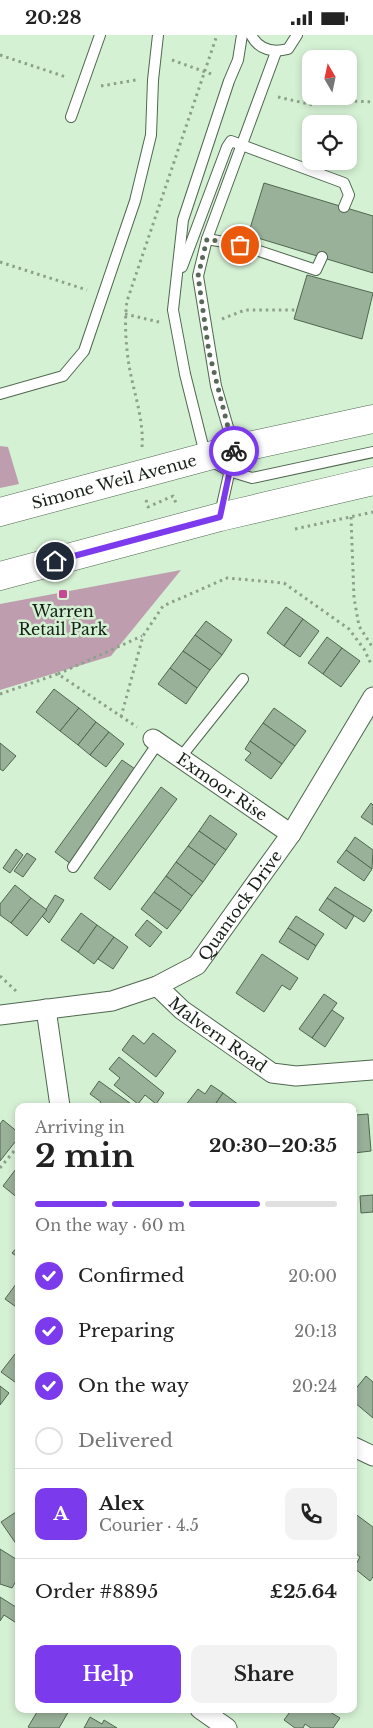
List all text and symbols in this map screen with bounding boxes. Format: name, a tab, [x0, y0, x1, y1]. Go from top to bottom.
text: 20:28	[25, 6, 82, 29]
north arrow	[302, 50, 358, 105]
map controls	[302, 50, 357, 170]
button: locate	[302, 115, 357, 170]
pin	[219, 224, 261, 266]
icon: bag	[226, 231, 254, 259]
courier	[209, 426, 259, 476]
icon: bike	[220, 437, 248, 465]
street label: Simone Weil Avenue	[29, 450, 199, 513]
pin	[34, 540, 76, 582]
icon: home	[41, 547, 69, 575]
marker: Warren Retail Park	[57, 588, 69, 600]
place label: Warren Retail Park	[19, 601, 108, 639]
street label: Exmoor Rise	[173, 748, 271, 825]
street label: Quantock Drive	[194, 846, 286, 964]
street label: Malvern Road	[165, 993, 271, 1076]
text: Arriving in	[35, 1117, 125, 1137]
text: 20:30–20:35	[209, 1134, 337, 1157]
text: 2 min	[35, 1136, 135, 1176]
text: On the way · 60 m	[35, 1215, 185, 1235]
icon: check	[35, 1262, 63, 1290]
text: Confirmed	[78, 1264, 184, 1287]
text: 20:00	[288, 1266, 337, 1286]
icon: check	[35, 1317, 63, 1345]
text: Preparing	[78, 1319, 174, 1342]
text: 20:13	[294, 1321, 337, 1341]
icon: check	[35, 1372, 63, 1400]
text: On the way	[78, 1374, 189, 1397]
text: 20:24	[292, 1376, 337, 1396]
text: Delivered	[78, 1429, 173, 1452]
button: phone	[285, 1488, 337, 1540]
text: Alex	[99, 1492, 144, 1515]
text: A	[53, 1502, 69, 1525]
text: Courier · 4.5	[99, 1515, 199, 1535]
text: Order #8895	[35, 1580, 158, 1603]
text: £25.64	[270, 1580, 337, 1603]
button: Help	[35, 1645, 181, 1703]
button: Share	[191, 1645, 337, 1703]

